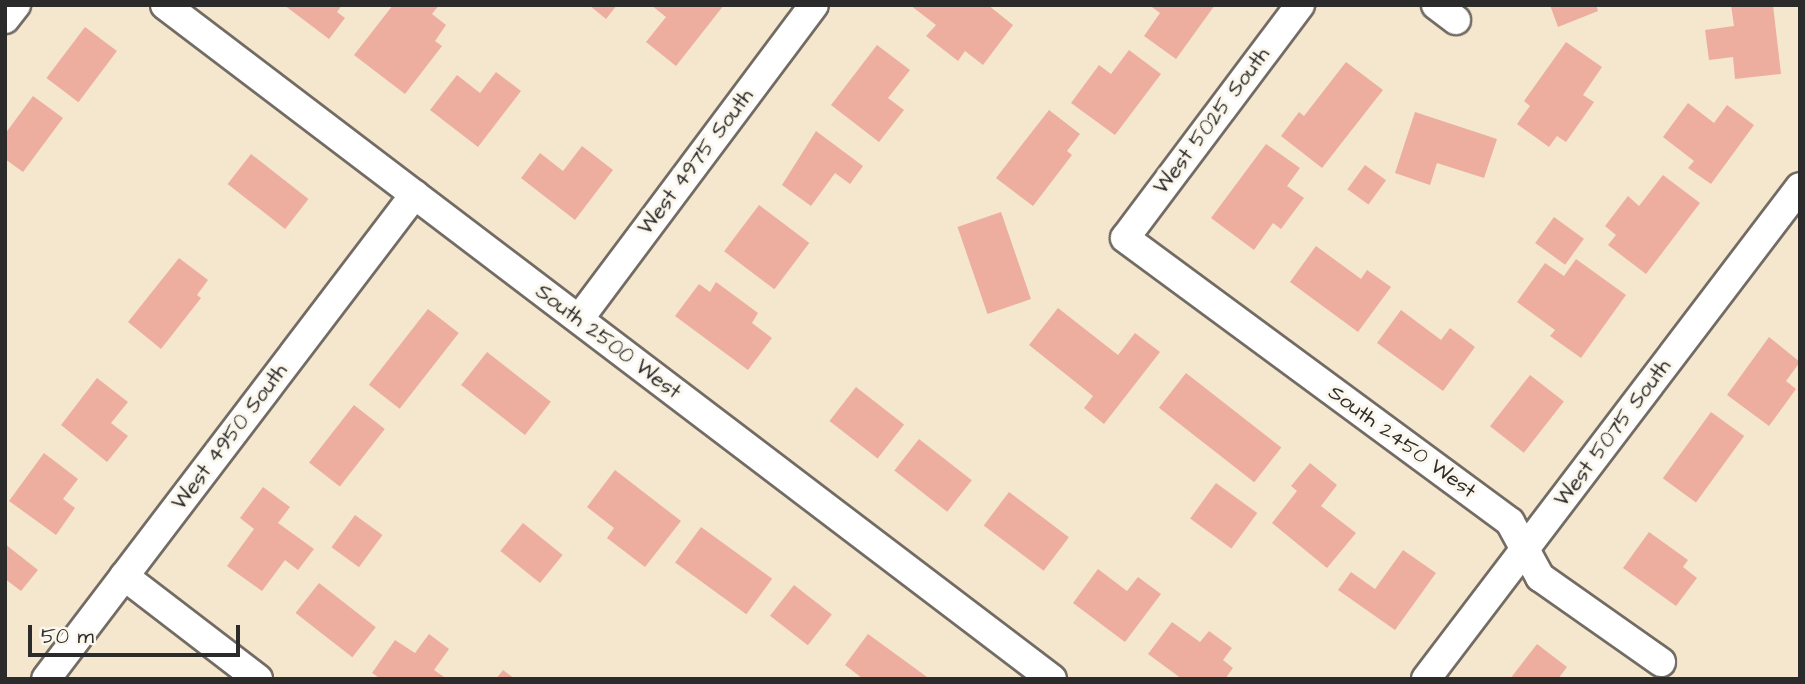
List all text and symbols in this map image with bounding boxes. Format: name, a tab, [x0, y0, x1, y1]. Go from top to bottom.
street label: West 5025 South	[1149, 43, 1275, 199]
street label: West 4975 South	[633, 84, 759, 240]
street label: South 2500 West	[530, 279, 686, 405]
street label: West 5075 South	[1549, 354, 1677, 512]
street label: West 4950 South	[167, 359, 293, 515]
street label: South 2450 West	[1323, 380, 1481, 504]
scale bar	[32, 610, 243, 654]
text: 50 m	[41, 622, 94, 651]

